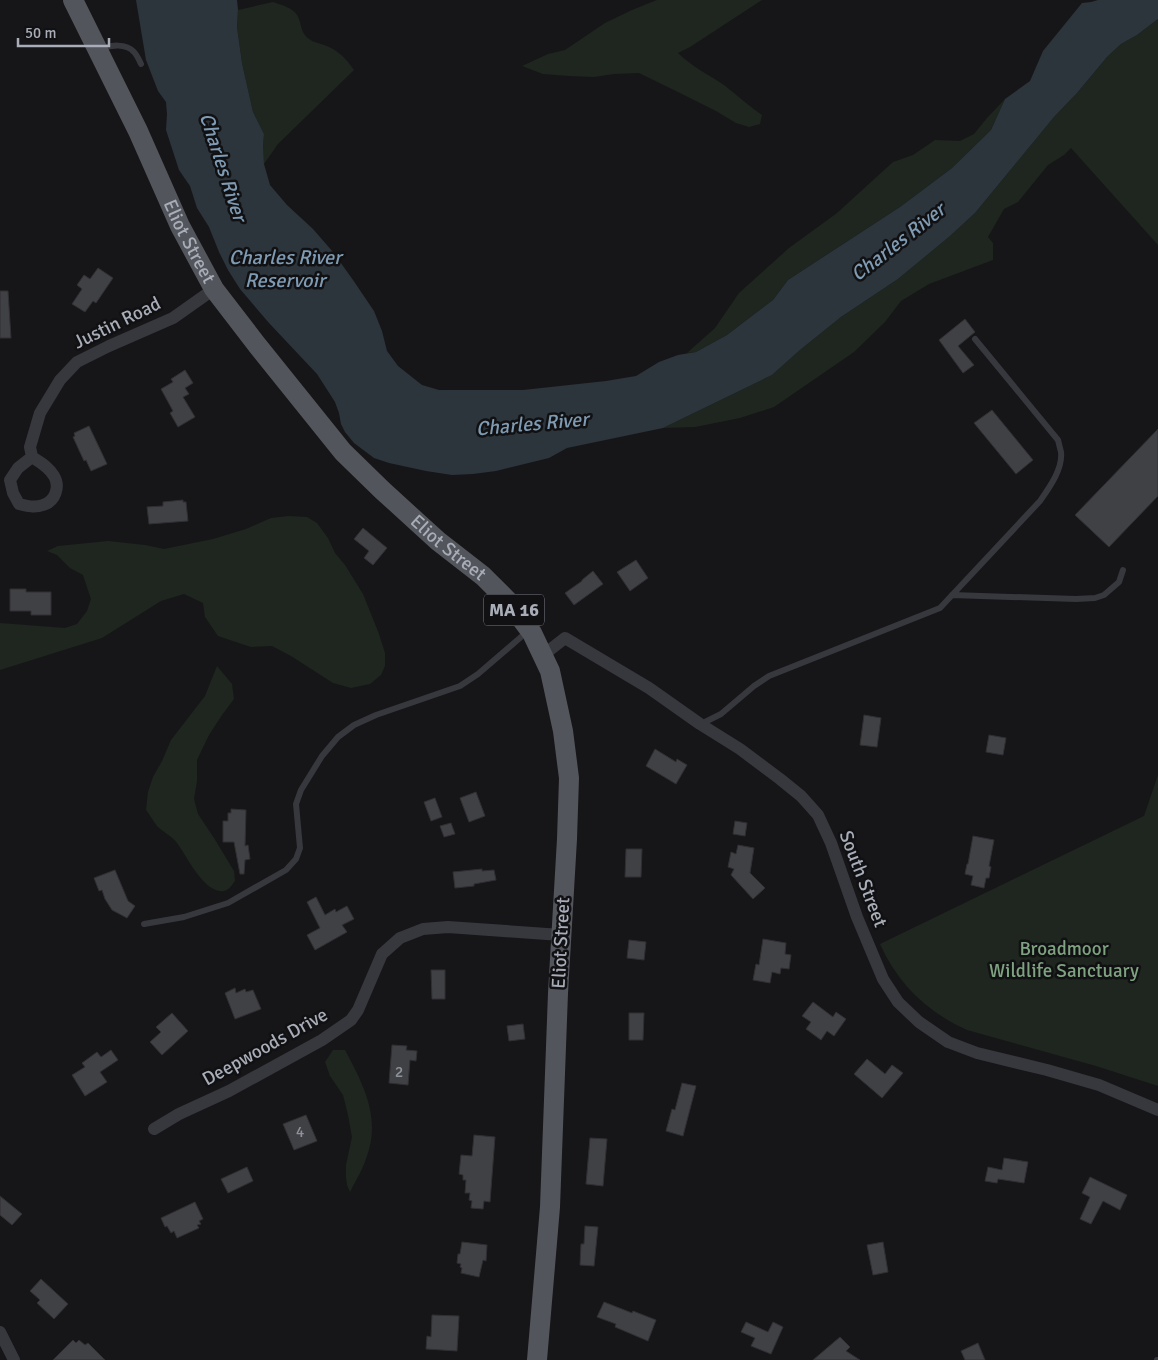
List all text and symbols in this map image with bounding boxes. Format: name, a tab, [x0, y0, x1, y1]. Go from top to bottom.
scale bar	[18, 15, 109, 47]
text: 50 m	[25, 24, 56, 42]
water label: Charles River	[194, 110, 253, 227]
street label: Eliot Street	[158, 196, 221, 288]
water label: Charles River	[846, 196, 952, 287]
water label: Charles River Reservoir	[229, 245, 344, 293]
street label: Justin Road	[69, 292, 165, 354]
water label: Charles River	[475, 406, 592, 441]
street label: Eliot Street	[405, 510, 491, 586]
road number: MA 16	[484, 594, 544, 626]
street label: South Street	[834, 827, 893, 931]
street label: Eliot Street	[547, 896, 575, 989]
park label: Broadmoor Wildlife Sanctuary	[989, 937, 1139, 983]
street label: Deepwoods Drive	[198, 1003, 332, 1091]
house number: 2	[395, 1062, 403, 1082]
house number: 4	[296, 1122, 305, 1142]

